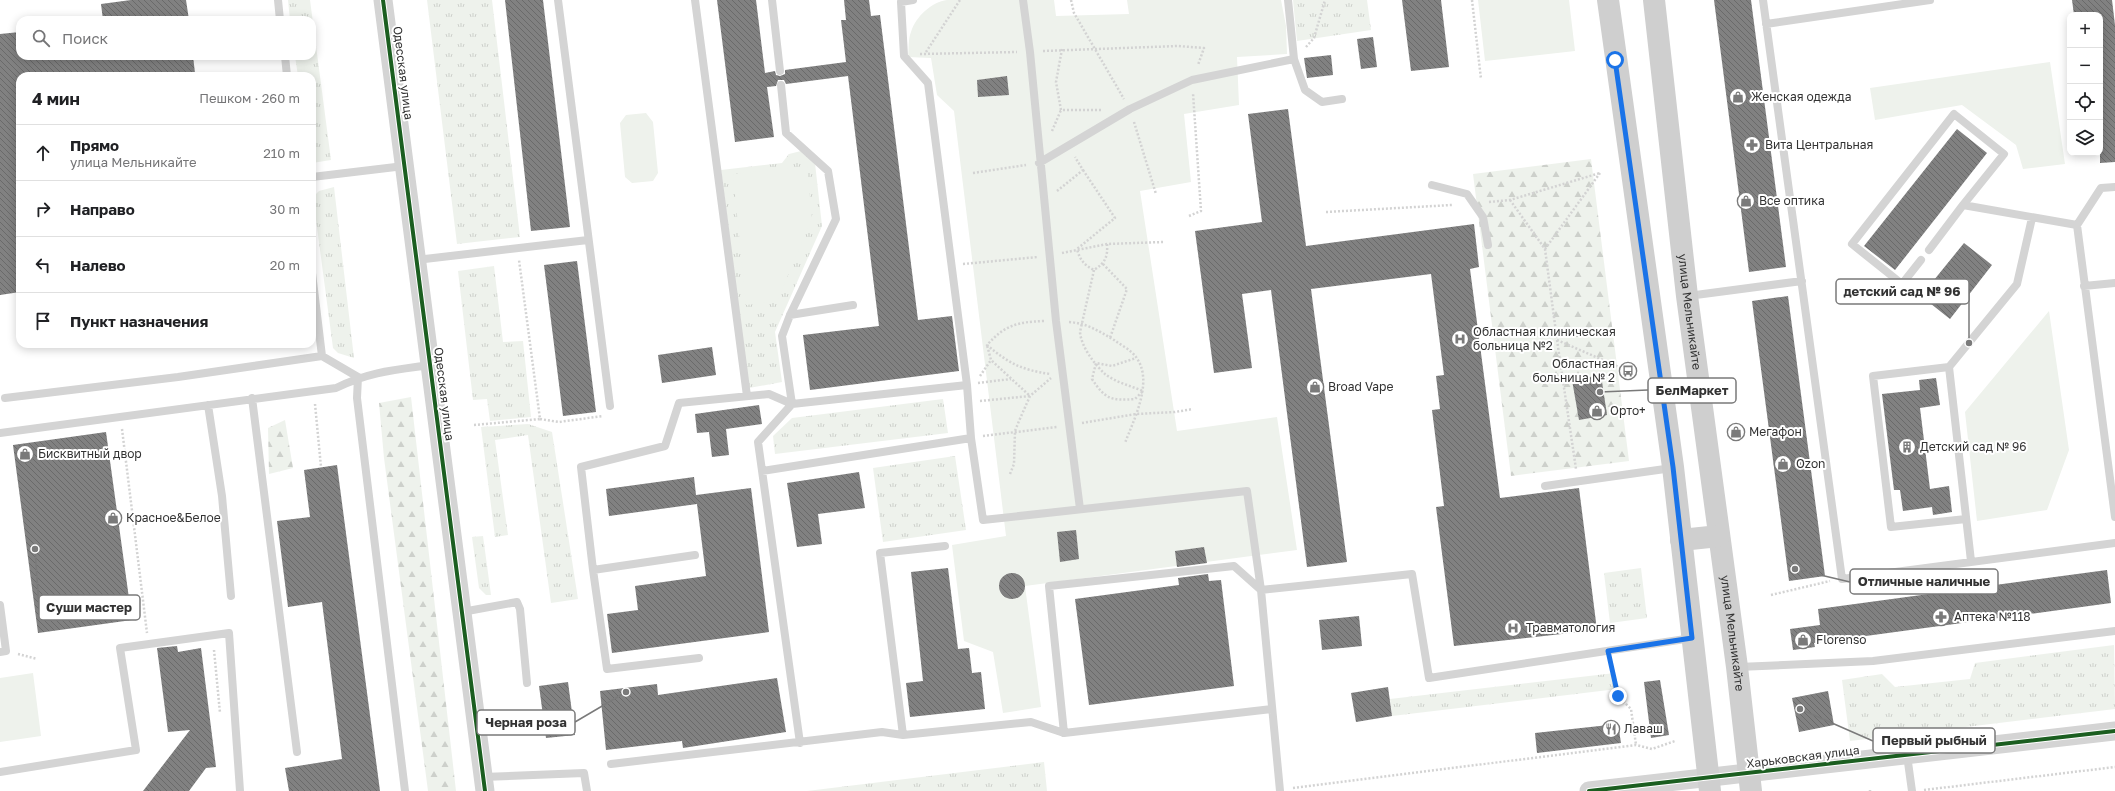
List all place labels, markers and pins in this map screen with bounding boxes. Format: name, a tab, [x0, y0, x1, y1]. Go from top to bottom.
shop icon: Женская одежда	[1728, 87, 1748, 107]
place label: Женская одежда	[1751, 89, 1851, 104]
pharmacy icon: Вита Центральная	[1742, 135, 1762, 155]
place label: Вита Центральная	[1765, 137, 1873, 152]
shop icon: Все оптика	[1736, 191, 1756, 211]
place label: Все оптика	[1759, 193, 1825, 208]
callout: детский сад № 96	[1836, 279, 1969, 304]
place label: Областная клиническая больница №2	[1473, 324, 1616, 353]
hospital icon: Областная клиническая больница №2	[1450, 329, 1470, 349]
place label: Областная больница № 2	[1532, 356, 1615, 385]
bus stop icon: Областная больница № 2	[1618, 361, 1638, 381]
shop icon: Broad Vape	[1305, 377, 1325, 397]
callout: БелМаркет	[1648, 378, 1736, 403]
place label: Broad Vape	[1328, 379, 1393, 394]
shop icon: Орто+	[1587, 401, 1607, 421]
place label: Орто+	[1610, 403, 1646, 418]
shop icon: Мегафон	[1726, 422, 1746, 442]
place label: Мегафон	[1749, 424, 1802, 439]
building icon: Детский сад № 96	[1897, 437, 1917, 457]
place label: Детский сад № 96	[1920, 439, 2027, 454]
shop icon: Бисквитный двор	[15, 444, 35, 464]
place label: Бисквитный двор	[38, 446, 142, 461]
shop icon: Ozon	[1773, 454, 1793, 474]
place label: Ozon	[1796, 456, 1825, 471]
shop icon: Красное&Белое	[103, 508, 123, 528]
place label: Красное&Белое	[126, 510, 221, 525]
callout: Отличные наличные	[1850, 569, 1998, 594]
callout: Суши мастер	[39, 595, 140, 620]
pharmacy icon: Аптека №118	[1931, 607, 1951, 627]
place label: Аптека №118	[1954, 609, 2031, 624]
hospital icon: Травматология	[1503, 618, 1523, 638]
place label: Травматология	[1526, 620, 1615, 635]
shop icon: Florenso	[1793, 630, 1813, 650]
place label: Florenso	[1816, 632, 1867, 647]
callout: Черная роза	[477, 710, 575, 735]
restaurant icon: Лаваш	[1601, 719, 1621, 739]
place label: Лаваш	[1624, 721, 1663, 736]
callout: Первый рыбный	[1873, 728, 1995, 753]

